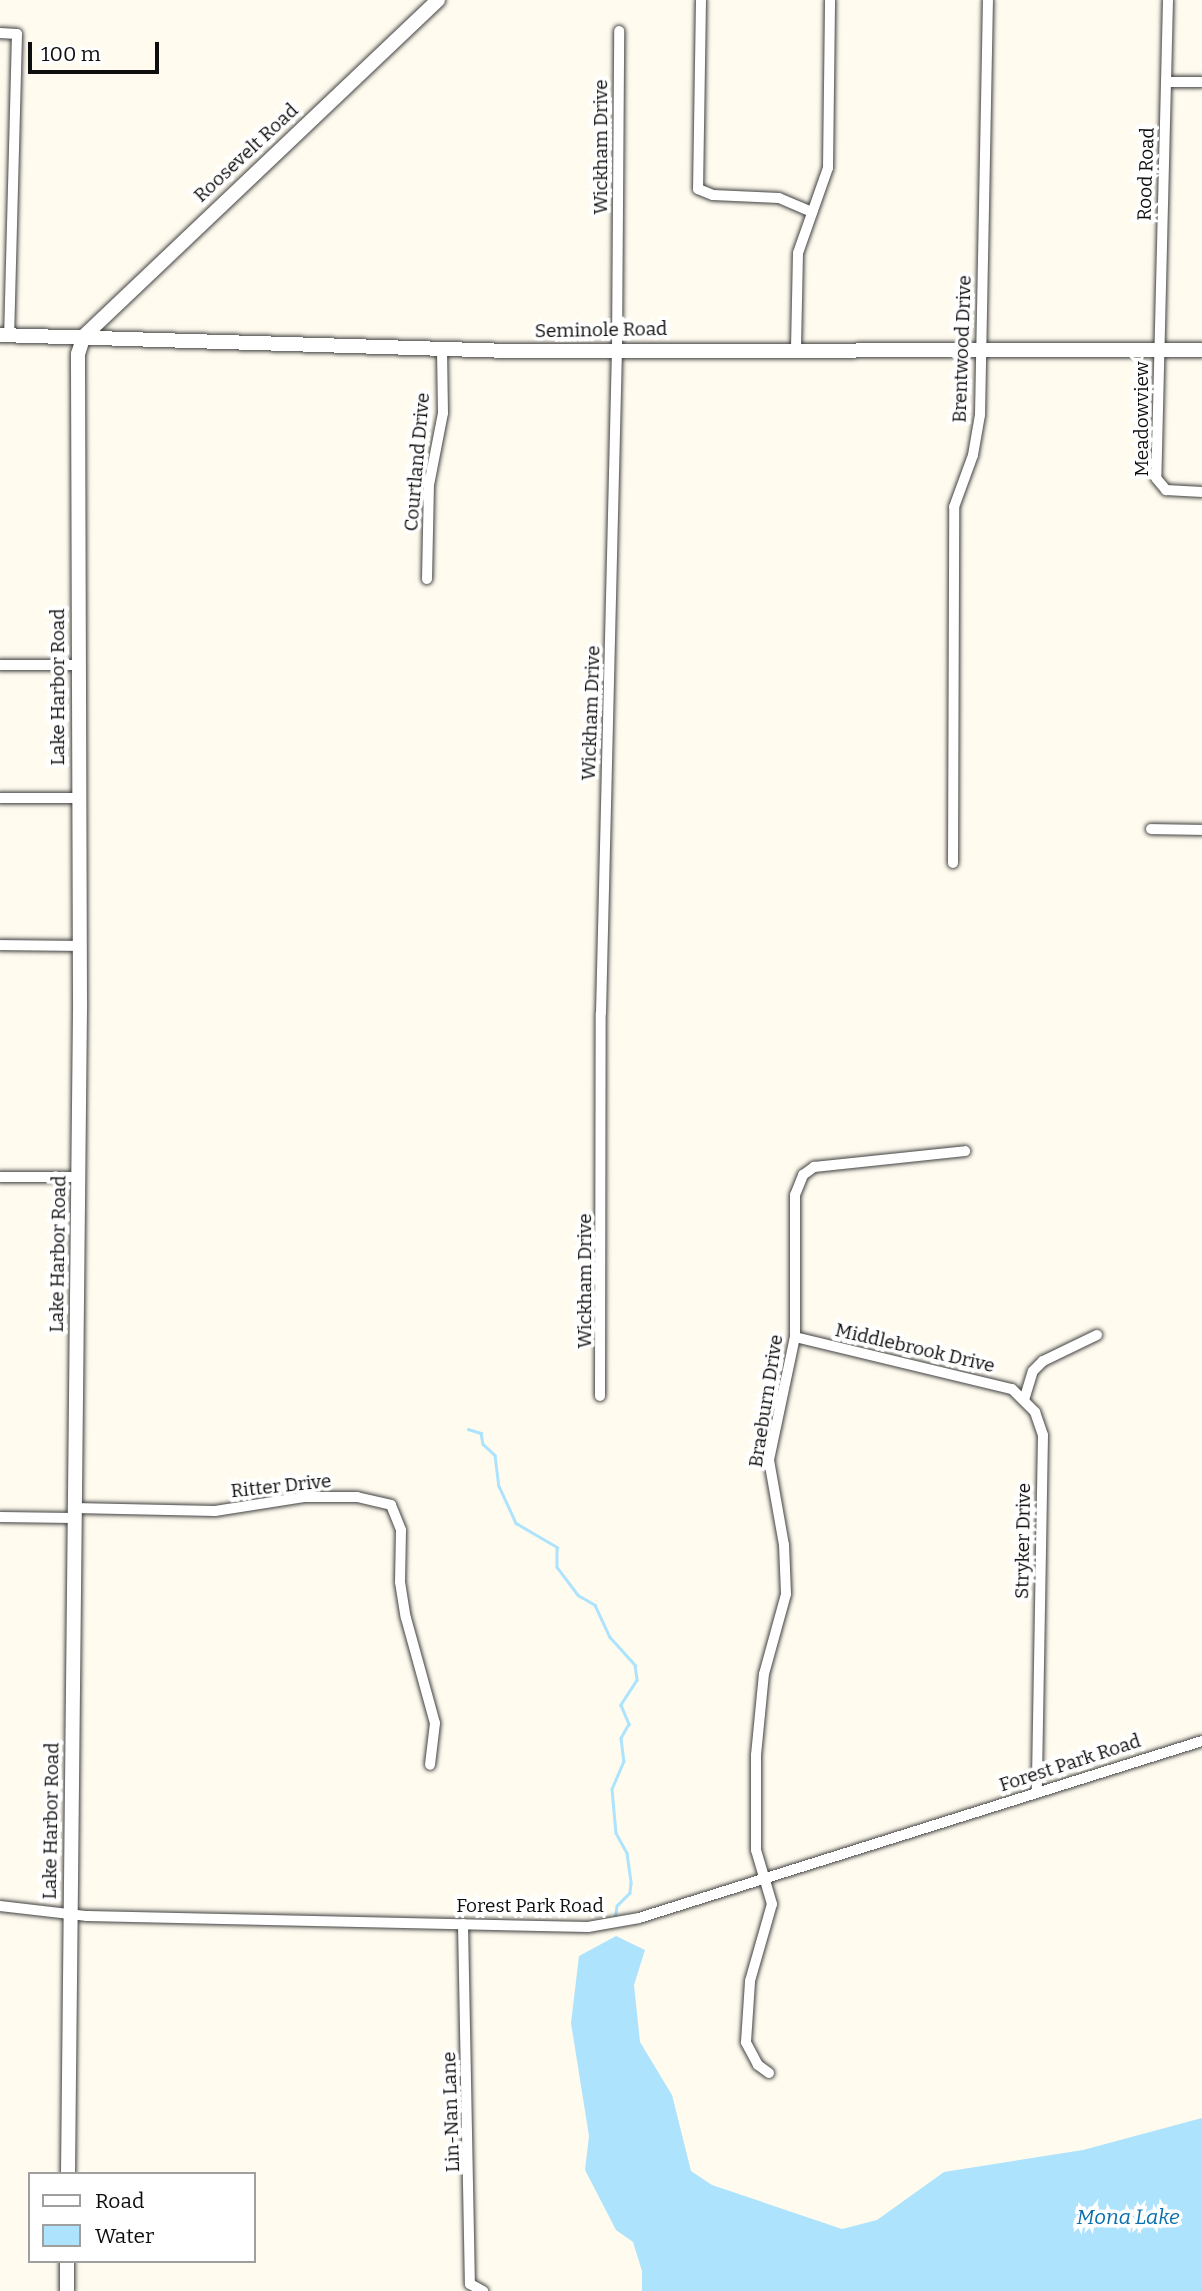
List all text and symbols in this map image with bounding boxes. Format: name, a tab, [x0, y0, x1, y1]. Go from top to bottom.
scale bar	[32, 28, 163, 72]
text: 100 m	[41, 41, 101, 67]
street label: Wickham Drive	[590, 79, 612, 215]
street label: Roosevelt Road	[189, 99, 303, 207]
street label: Rood Road	[1133, 127, 1159, 221]
street label: Brentwood Drive	[948, 275, 976, 423]
street label: Seminole Road	[535, 317, 667, 343]
street label: Meadowview	[1131, 361, 1153, 477]
street label: Courtland Drive	[400, 392, 434, 532]
street label: Lake Harbor Road	[47, 609, 69, 765]
street label: Wickham Drive	[577, 645, 605, 781]
street label: Lake Harbor Road	[45, 1175, 71, 1333]
street label: Wickham Drive	[574, 1213, 596, 1349]
street label: Middlebrook Drive	[833, 1319, 997, 1377]
street label: Braeburn Drive	[744, 1333, 788, 1469]
street label: Ritter Drive	[230, 1469, 332, 1503]
street label: Stryker Drive	[1011, 1483, 1035, 1599]
street label: Forest Park Road	[996, 1729, 1144, 1797]
street label: Lake Harbor Road	[38, 1742, 64, 1900]
street label: Forest Park Road	[456, 1895, 604, 1917]
street label: Lin-Nan Lane	[438, 2051, 464, 2173]
legend	[28, 2172, 256, 2263]
text: Road	[95, 2188, 144, 2214]
water label: Mona Lake	[1076, 2204, 1180, 2230]
text: Water	[95, 2223, 154, 2249]

